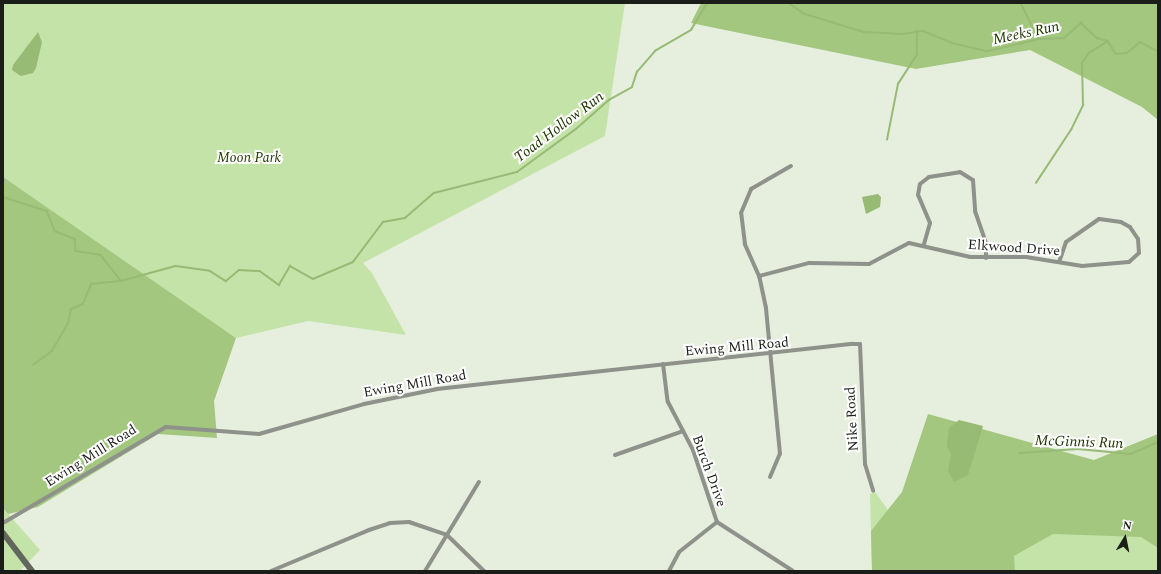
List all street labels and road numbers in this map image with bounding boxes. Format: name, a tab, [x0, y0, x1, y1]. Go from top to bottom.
street label: Elkwood Drive	[967, 236, 1061, 260]
street label: Ewing Mill Road	[684, 334, 790, 360]
street label: Ewing Mill Road	[362, 367, 468, 401]
street label: Nike Road	[842, 386, 862, 452]
street label: Ewing Mill Road	[42, 421, 140, 491]
street label: Burch Drive	[688, 433, 730, 509]

